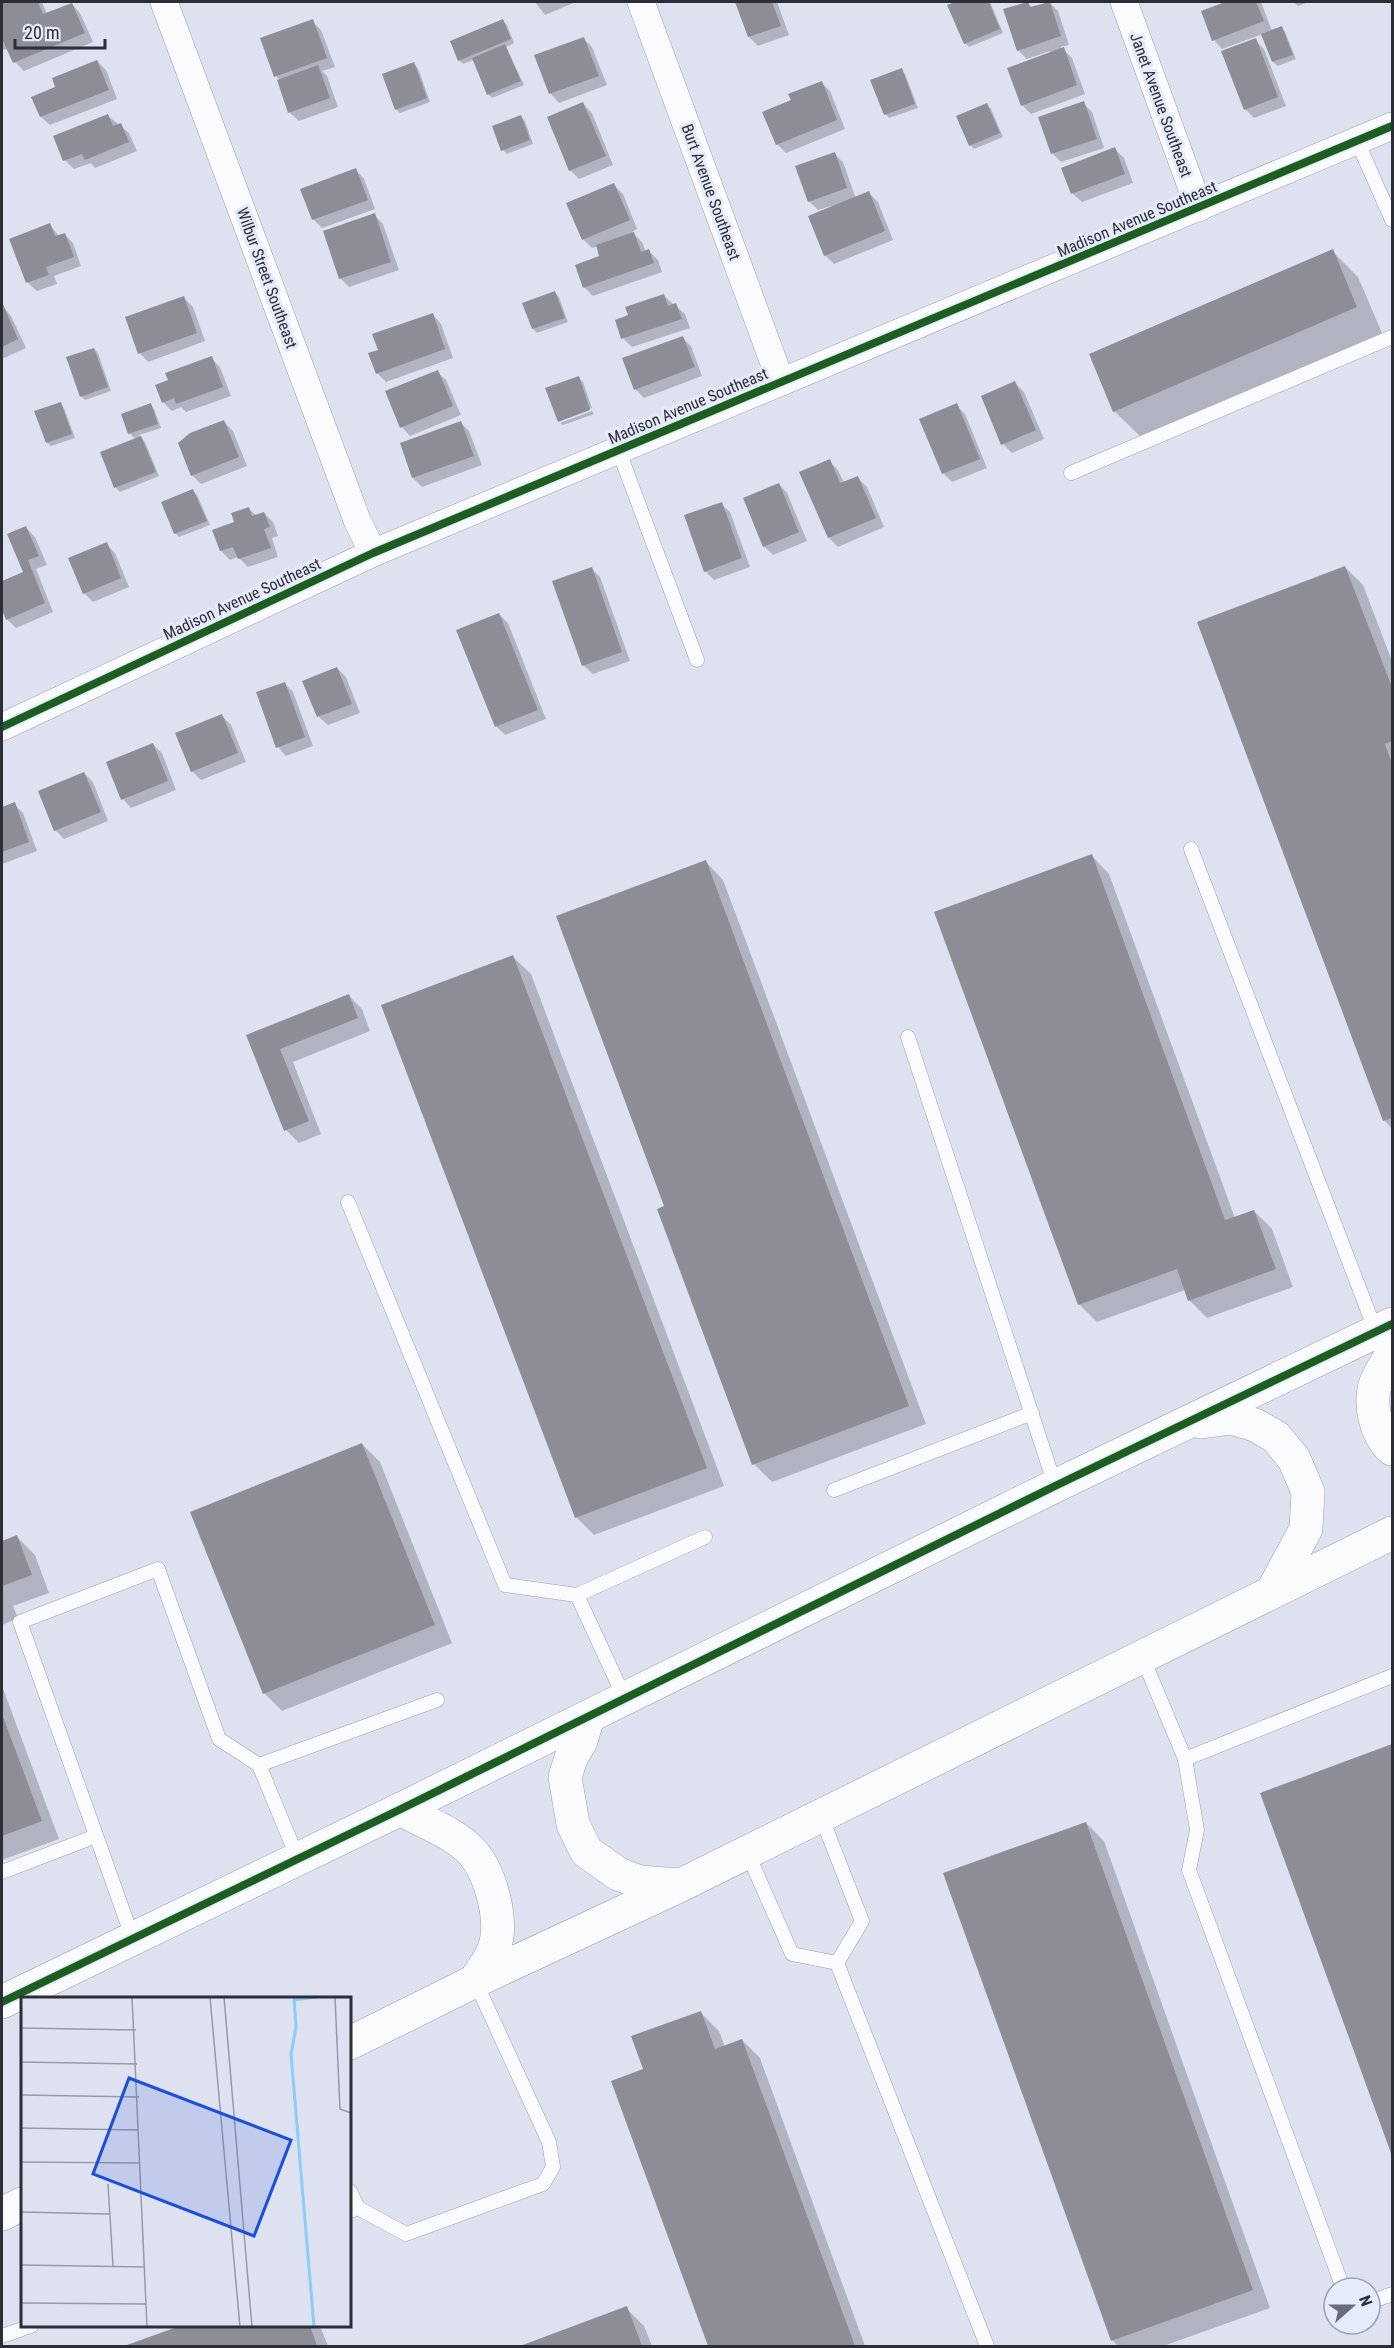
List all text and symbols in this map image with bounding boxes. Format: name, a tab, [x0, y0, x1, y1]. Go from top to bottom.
scale bar	[15, 12, 105, 50]
text: 20 m	[24, 22, 59, 43]
street label: Janet Avenue Southeast	[1126, 30, 1196, 180]
street label: Burt Avenue Southeast	[678, 121, 745, 263]
street label: Madison Avenue Southeast	[1054, 177, 1220, 261]
street label: Wilbur Street Southeast	[233, 205, 301, 351]
street label: Madison Avenue Southeast	[605, 364, 771, 448]
street label: Madison Avenue Southeast	[160, 554, 324, 644]
inset map	[21, 1997, 351, 2327]
north arrow	[1322, 2276, 1382, 2336]
text: N	[1355, 2293, 1376, 2309]

